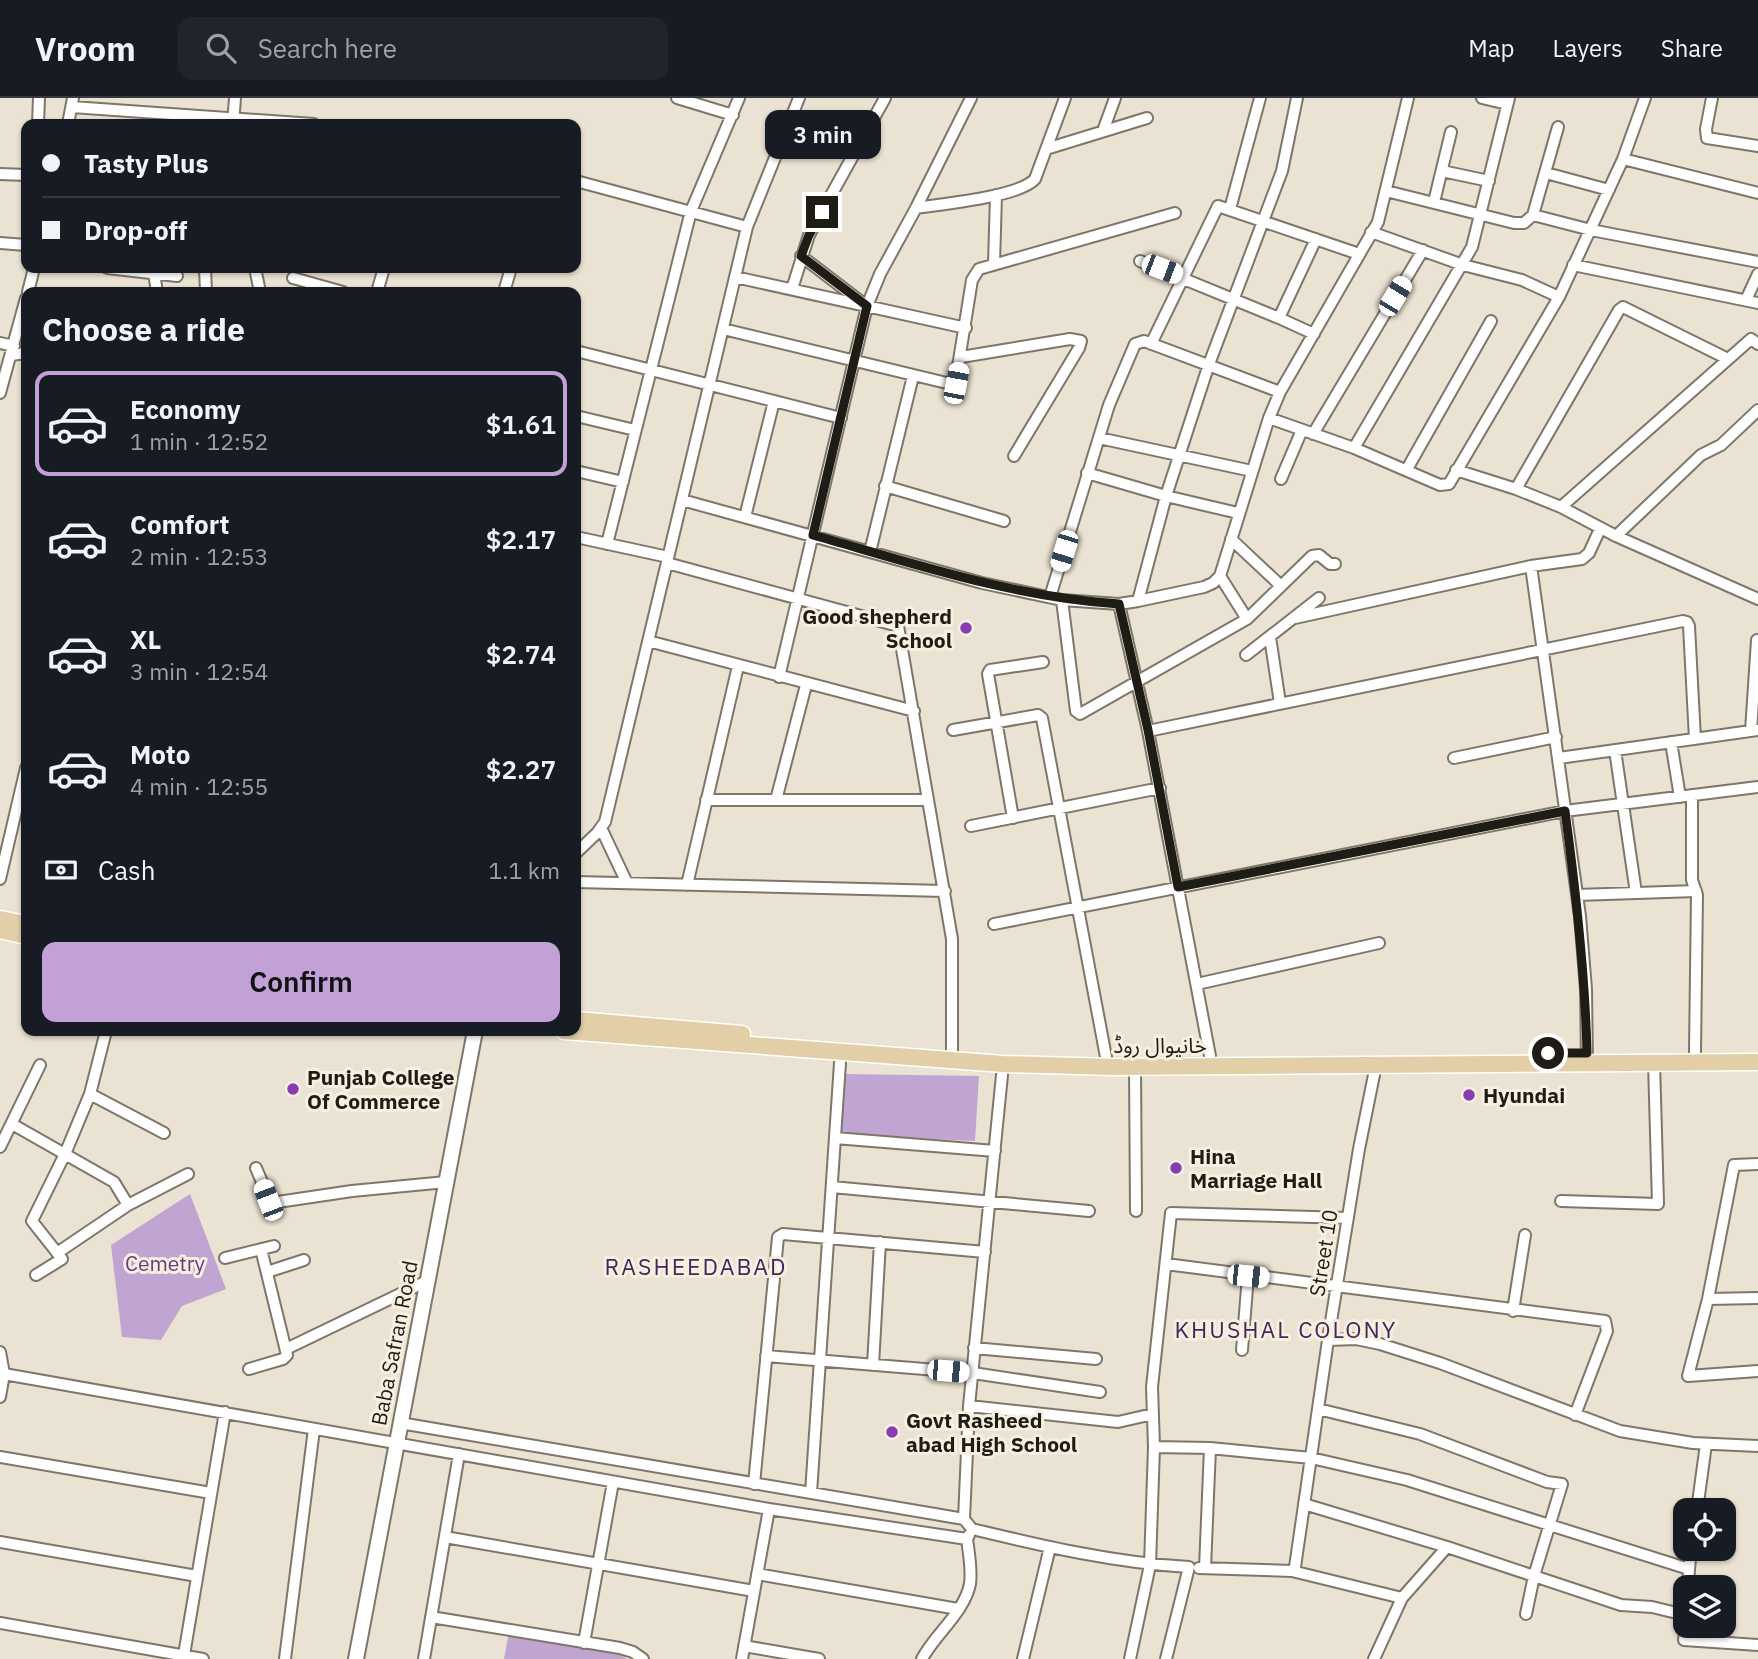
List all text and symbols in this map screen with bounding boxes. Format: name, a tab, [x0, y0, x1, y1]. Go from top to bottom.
search box	[178, 17, 668, 80]
text: Vroom	[35, 27, 136, 70]
icon: search	[202, 29, 240, 67]
text: Search here	[258, 31, 397, 65]
text: Map	[1468, 32, 1515, 64]
text: Layers	[1553, 32, 1623, 64]
text: Share	[1661, 32, 1723, 64]
callout: 3 min	[764, 110, 880, 159]
text: 3 min	[793, 119, 853, 149]
text: Tasty Plus	[84, 146, 209, 180]
route end	[806, 196, 838, 228]
text: Drop-off	[84, 213, 187, 247]
car	[1139, 252, 1186, 286]
car	[1376, 273, 1415, 319]
text: Choose a ride	[42, 308, 245, 350]
car	[942, 360, 971, 406]
icon: car	[46, 392, 109, 455]
text: Economy	[130, 392, 241, 426]
text: $1.61	[486, 407, 556, 441]
text: 1 min · 12:52	[130, 426, 268, 456]
icon: car	[46, 507, 109, 570]
text: Comfort	[130, 507, 229, 541]
text: $2.17	[486, 522, 556, 556]
car	[1048, 528, 1081, 574]
text: 2 min · 12:53	[130, 541, 268, 571]
place label: Good shepherd School	[802, 602, 952, 654]
marker: Good shepherd School	[958, 620, 974, 636]
icon: car	[46, 622, 109, 685]
text: XL	[130, 622, 161, 656]
text: $2.74	[486, 637, 556, 671]
text: 3 min · 12:54	[130, 656, 268, 686]
icon: car	[46, 737, 109, 800]
text: Moto	[130, 737, 190, 771]
text: $2.27	[486, 752, 556, 786]
text: 4 min · 12:55	[130, 771, 268, 801]
icon: cash	[42, 851, 80, 889]
text: Cash	[98, 853, 155, 887]
text: 1.1 km	[489, 855, 560, 885]
button: Confirm	[42, 942, 560, 1022]
street label: خانیوال روڈ	[1113, 1031, 1207, 1059]
route start	[1532, 1037, 1564, 1069]
place label: Punjab College Of Commerce	[307, 1063, 455, 1115]
marker: Punjab College Of Commerce	[285, 1081, 301, 1097]
place label: Hyundai	[1483, 1081, 1565, 1109]
marker: Hyundai	[1461, 1087, 1477, 1103]
place label: Hina Marriage Hall	[1190, 1142, 1322, 1194]
marker: Hina Marriage Hall	[1168, 1160, 1184, 1176]
car	[251, 1177, 286, 1223]
street label: Street 10	[1302, 1207, 1344, 1299]
park label: Cemetry	[125, 1249, 206, 1277]
district label: RASHEEDABAD	[605, 1251, 787, 1281]
street label: Baba Safran Road	[364, 1258, 424, 1428]
car	[1227, 1263, 1270, 1289]
district label: KHUSHAL COLONY	[1174, 1314, 1398, 1344]
car	[927, 1359, 970, 1383]
place label: Govt Rasheed abad High School	[906, 1406, 1077, 1458]
marker: Govt Rasheed abad High School	[884, 1424, 900, 1440]
map controls	[1673, 1498, 1736, 1638]
button: locate	[1673, 1498, 1736, 1561]
button: layers	[1673, 1575, 1736, 1638]

